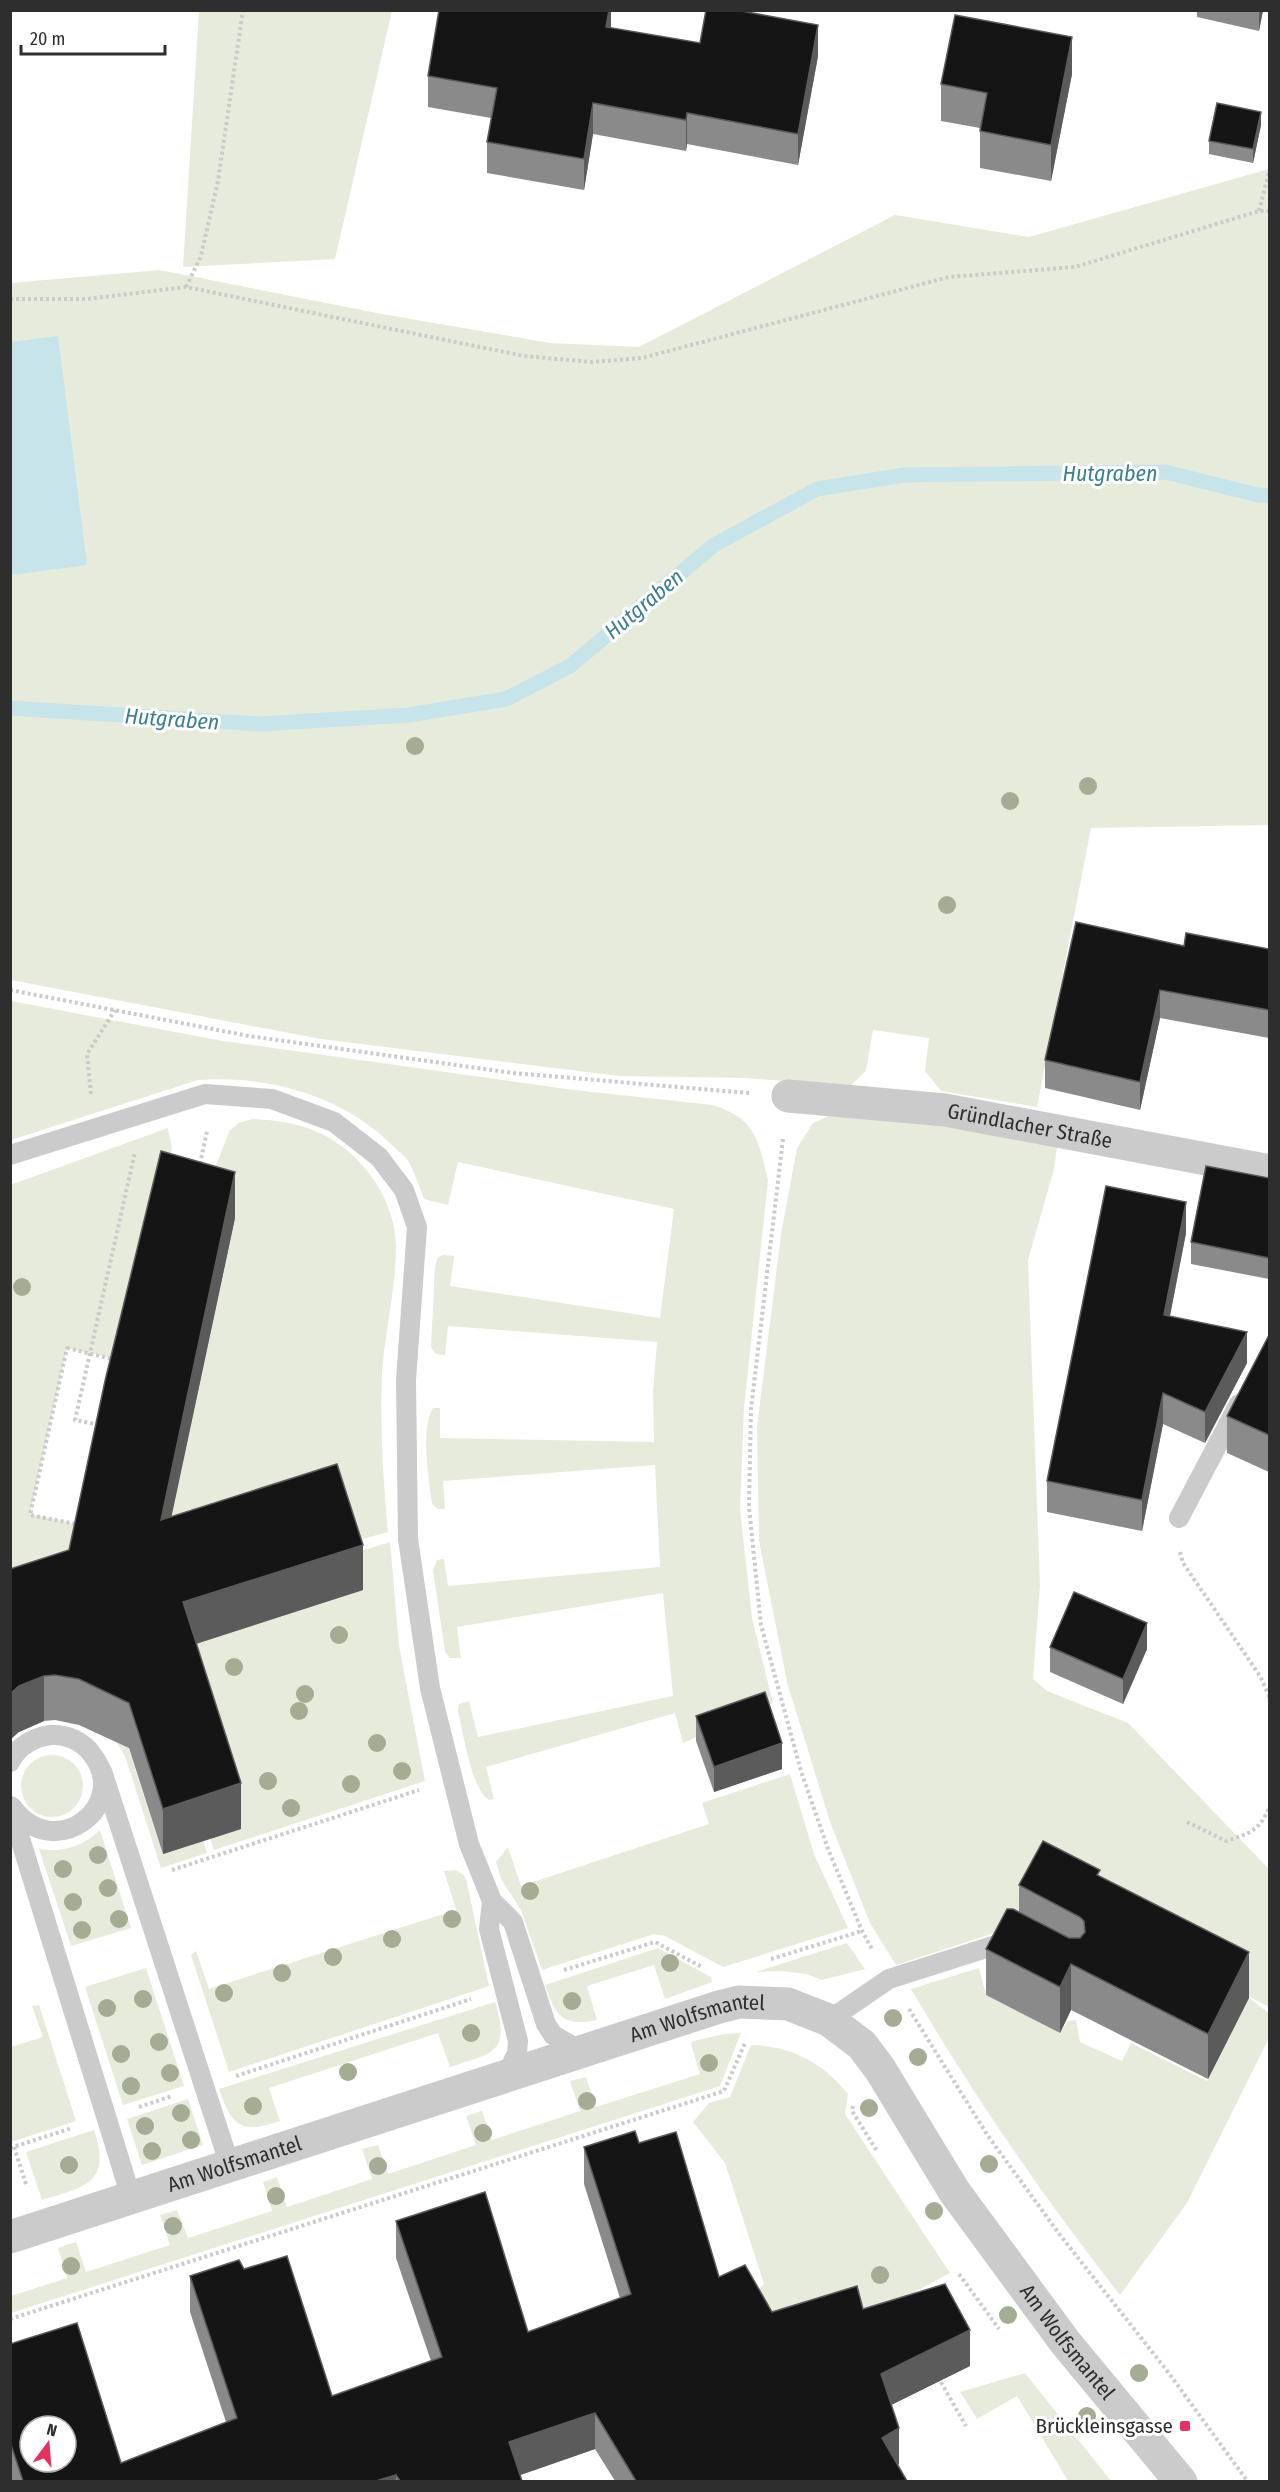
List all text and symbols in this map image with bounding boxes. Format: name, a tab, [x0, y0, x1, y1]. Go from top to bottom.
scale bar	[21, 18, 165, 56]
text: 20 m	[30, 28, 65, 50]
water label: Hutgraben	[1063, 460, 1157, 487]
water label: Hutgraben	[599, 563, 689, 645]
water label: Hutgraben	[124, 702, 220, 736]
street label: Gründlacher Straße	[945, 1098, 1114, 1154]
street label: Am Wolfsmantel	[626, 1989, 766, 2048]
street label: Am Wolfsmantel	[164, 2130, 305, 2198]
street label: Am Wolfsmantel	[1014, 2279, 1121, 2406]
place label: Brückleinsgasse	[1036, 2413, 1173, 2439]
north arrow	[18, 2414, 78, 2474]
marker: Brückleinsgasse	[1178, 2419, 1192, 2433]
text: N	[45, 2420, 59, 2441]

